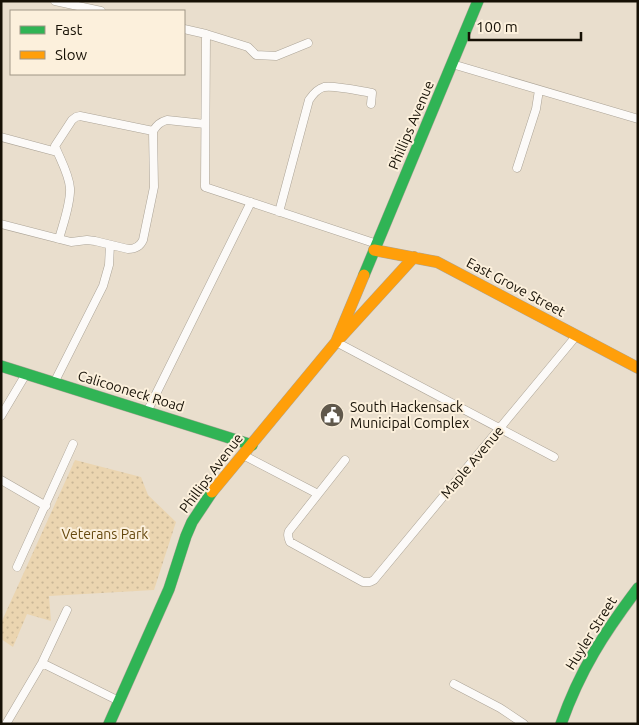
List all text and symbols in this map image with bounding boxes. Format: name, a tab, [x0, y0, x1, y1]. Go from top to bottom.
legend	[10, 10, 185, 75]
scale bar	[469, 10, 582, 42]
text: 100 m	[476, 18, 518, 35]
text: Fast	[55, 21, 83, 38]
text: Slow	[55, 46, 88, 63]
street label: Phillips Avenue	[385, 78, 437, 172]
street label: East Grove Street	[464, 254, 568, 320]
street label: Calicooneck Road	[76, 367, 186, 415]
place label: South Hackensack Municipal Complex	[350, 399, 469, 431]
public building icon: South Hackensack Municipal Complex	[319, 402, 345, 428]
street label: Maple Avenue	[437, 423, 507, 501]
street label: Phillips Avenue	[176, 430, 246, 516]
park label: Veterans Park	[62, 526, 148, 542]
street label: Huyler Street	[562, 593, 620, 673]

